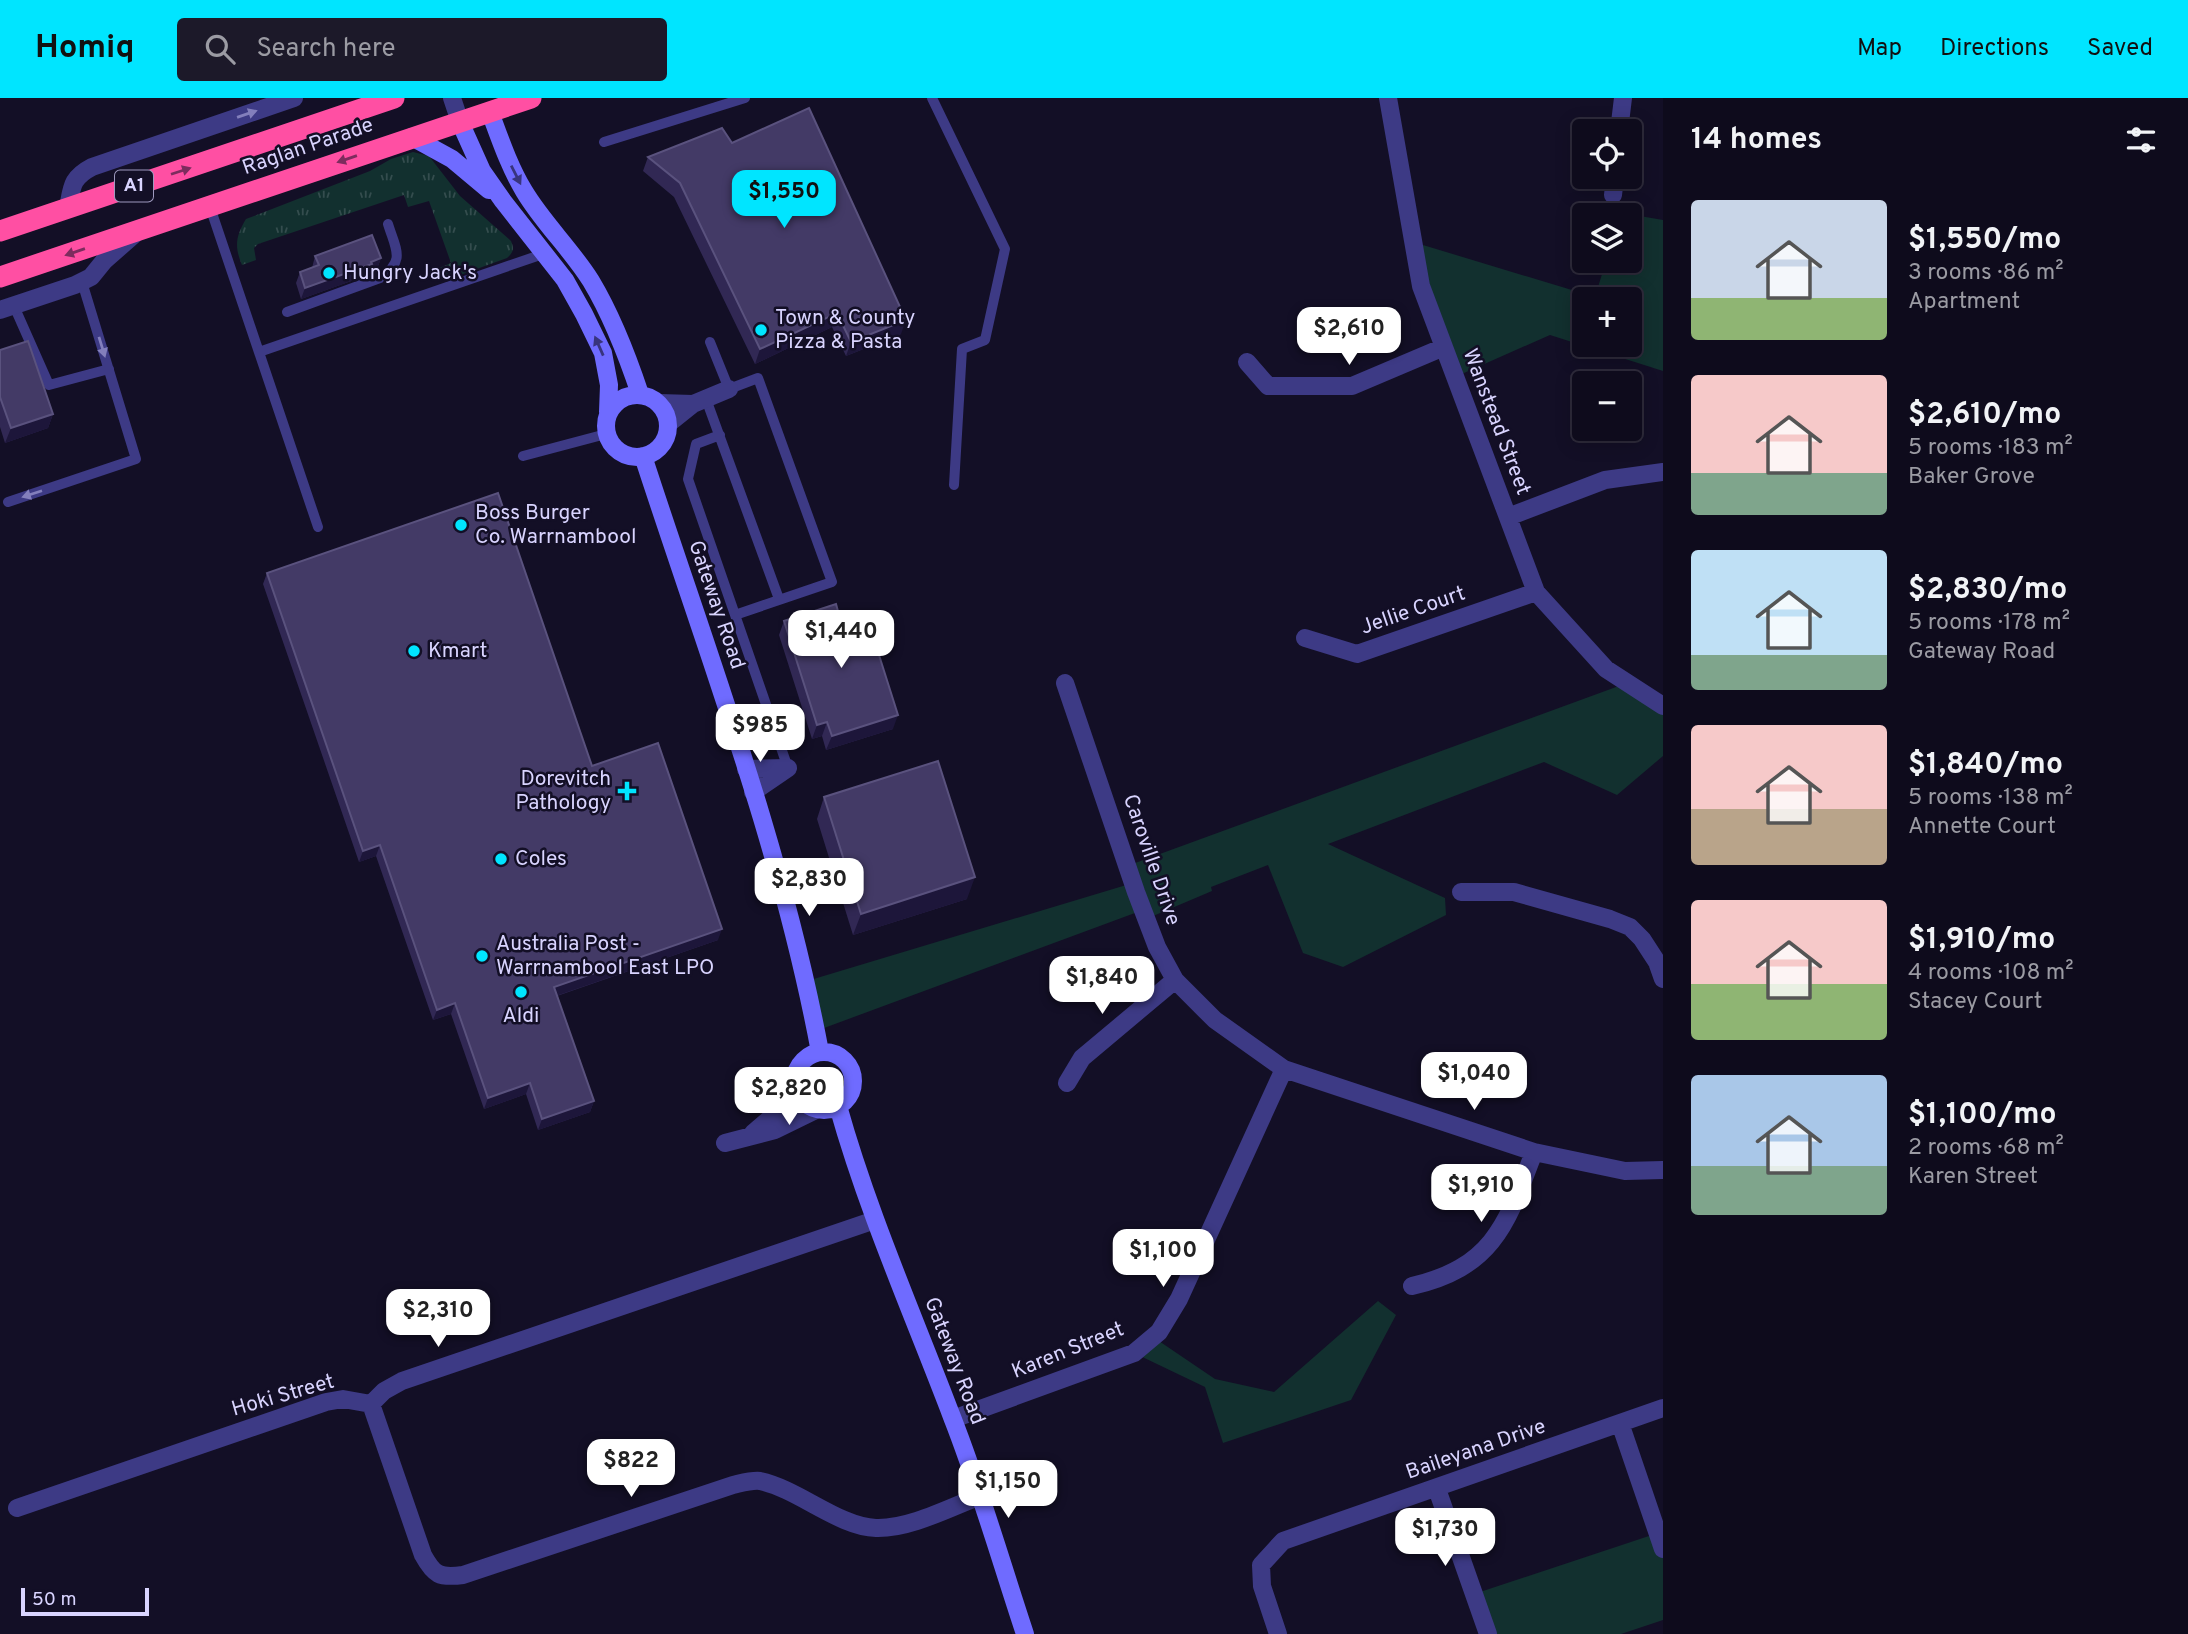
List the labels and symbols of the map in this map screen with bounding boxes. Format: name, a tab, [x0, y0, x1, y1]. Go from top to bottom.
one-way arrow	[237, 108, 258, 119]
street label: Raglan Parade	[239, 112, 377, 182]
one-way arrow	[337, 154, 358, 165]
one-way arrow	[171, 165, 192, 176]
one-way arrow	[510, 165, 521, 185]
road number: A1	[115, 170, 153, 202]
pin: $1,550	[727, 170, 841, 230]
one-way arrow	[65, 247, 86, 258]
place label: Hungry Jack's	[343, 260, 477, 287]
marker: Hungry Jack's	[321, 265, 337, 281]
place label: Town & County Pizza & Pasta	[775, 305, 915, 356]
pin: $2,610	[1292, 308, 1406, 367]
marker: Town & County Pizza & Pasta	[753, 322, 769, 338]
one-way arrow	[593, 336, 605, 356]
one-way arrow	[97, 337, 108, 358]
street label: Wanstead Street	[1456, 345, 1536, 499]
one-way arrow	[21, 489, 42, 500]
place label: Boss Burger Co. Warrnambool	[475, 500, 637, 551]
marker: Boss Burger Co. Warrnambool	[453, 517, 469, 533]
street label: Gateway Road	[681, 537, 751, 673]
street label: Jellie Court	[1357, 580, 1469, 642]
pin: $1,440	[784, 610, 898, 670]
place label: Kmart	[428, 638, 488, 665]
marker: Kmart	[406, 643, 422, 659]
pin: $985	[719, 704, 801, 764]
place label: Dorevitch Pathology	[515, 766, 611, 817]
marker: Dorevitch Pathology	[617, 781, 637, 801]
street label: Caroville Drive	[1116, 791, 1186, 929]
place label: Coles	[515, 846, 567, 873]
marker: Coles	[493, 851, 509, 867]
pin: $2,830	[752, 858, 866, 918]
place label: Australia Post - Warrnambool East LPO	[496, 931, 714, 982]
marker: Australia Post - Warrnambool East LPO	[474, 948, 490, 964]
pin: $1,840	[1045, 956, 1159, 1016]
marker: Aldi	[513, 984, 529, 1000]
place label: Aldi	[503, 1003, 539, 1030]
pin: $1,040	[1417, 1052, 1531, 1112]
pin: $2,820	[732, 1068, 846, 1127]
pin: $1,910	[1424, 1164, 1538, 1224]
pin: $1,100	[1106, 1230, 1220, 1289]
pin: $2,310	[381, 1290, 495, 1349]
street label: Gateway Road	[917, 1293, 991, 1429]
street label: Karen Street	[1008, 1316, 1128, 1386]
street label: Hoki Street	[228, 1368, 338, 1424]
street label: Baileyana Drive	[1402, 1413, 1550, 1487]
pin: $822	[590, 1440, 672, 1499]
pin: $1,150	[951, 1460, 1065, 1520]
pin: $1,730	[1388, 1508, 1502, 1568]
scale bar	[21, 1585, 149, 1617]

